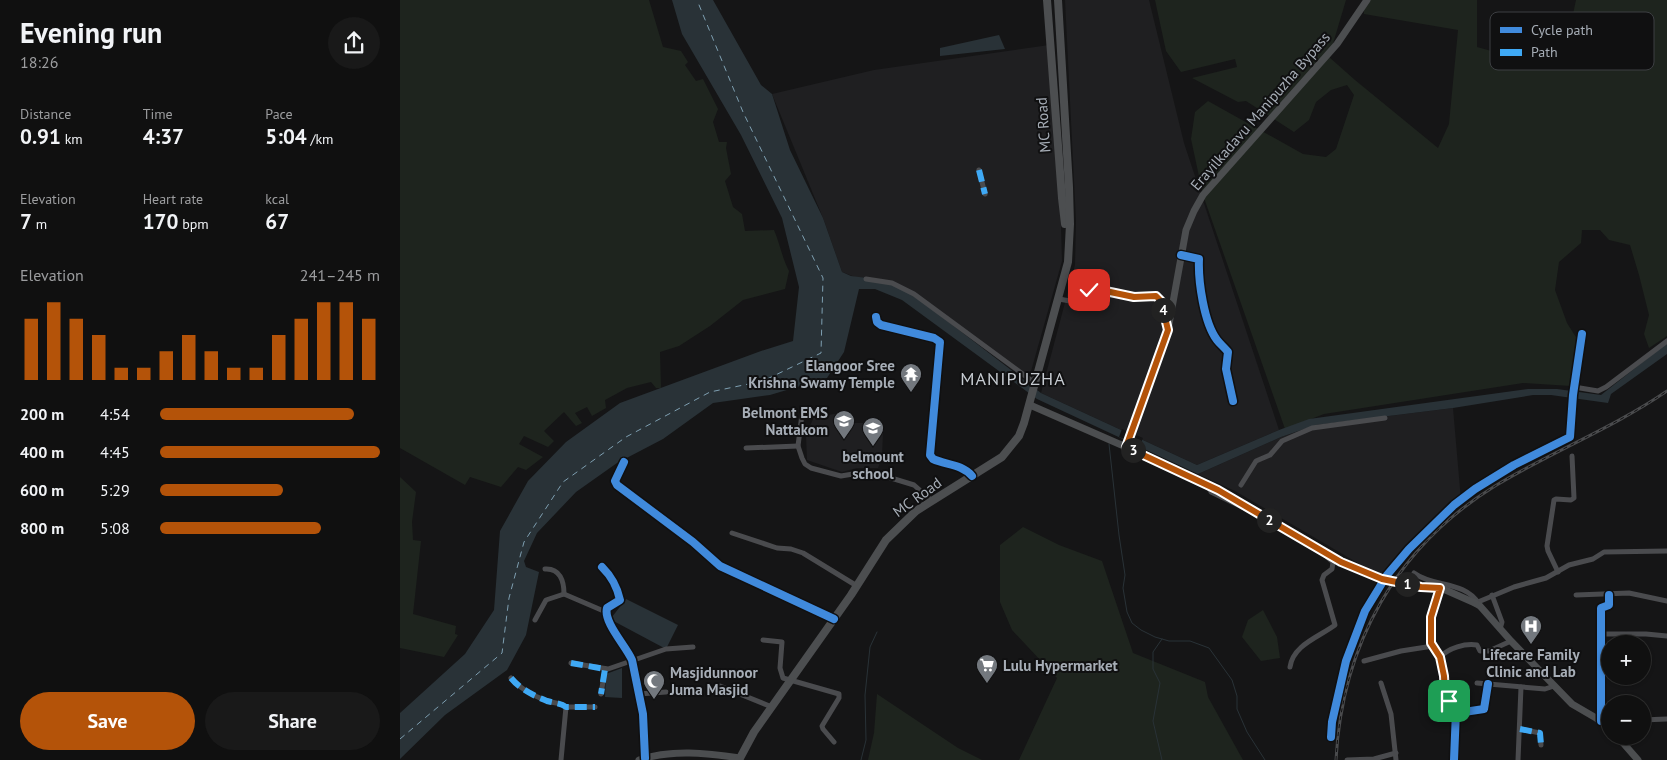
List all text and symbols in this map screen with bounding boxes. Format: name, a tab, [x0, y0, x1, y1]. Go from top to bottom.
legend	[1490, 12, 1654, 70]
text: Evening run	[20, 14, 162, 51]
button: share	[328, 17, 380, 69]
text: Cycle path	[1531, 21, 1593, 39]
street label: Erayilkadavu Manipuzha Bypass	[1186, 28, 1334, 194]
text: Path	[1531, 43, 1558, 61]
text: 18:26	[20, 52, 58, 72]
street label: MC Road	[1032, 97, 1054, 153]
text: Distance	[20, 105, 71, 123]
text: Time	[143, 105, 173, 123]
text: Pace	[265, 105, 293, 123]
text: 0.91	[20, 123, 61, 150]
text: 4:37	[143, 123, 184, 150]
text: 5:04	[265, 123, 307, 150]
text: km	[61, 130, 83, 148]
text: /km	[307, 130, 333, 148]
text: Elevation	[20, 190, 76, 208]
text: Heart rate	[143, 190, 203, 208]
text: kcal	[265, 190, 289, 208]
text: 7	[20, 208, 32, 235]
text: 170	[143, 208, 178, 235]
text: 67	[265, 208, 289, 235]
text: m	[32, 215, 47, 233]
text: bpm	[178, 215, 209, 233]
text: Elevation	[20, 265, 84, 285]
text: 241–245 m	[300, 265, 380, 285]
pin	[1068, 269, 1110, 311]
icon: check	[1075, 276, 1103, 304]
pin: 4	[1150, 298, 1176, 322]
text: 4	[1160, 301, 1167, 319]
place label: Elangoor Sree Krishna Swamy Temple	[748, 356, 895, 392]
temple icon: Elangoor Sree Krishna Swamy Temple	[899, 362, 923, 393]
district label: MANIPUZHA	[960, 367, 1066, 390]
place label: Belmont EMS Nattakom	[742, 403, 828, 439]
text: 200 m	[20, 404, 64, 424]
text: 4:54	[100, 404, 130, 424]
school or university icon: Belmont EMS Nattakom	[832, 409, 856, 440]
school or university icon: belmount school	[861, 416, 885, 447]
pin: 3	[1120, 438, 1146, 462]
text: 3	[1130, 441, 1137, 459]
text: 400 m	[20, 442, 64, 462]
text: 4:45	[100, 442, 130, 462]
place label: belmount school	[842, 447, 905, 483]
street label: MC Road	[889, 473, 945, 521]
text: 600 m	[20, 480, 64, 500]
text: 5:29	[100, 480, 130, 500]
pin: 2	[1256, 508, 1282, 532]
text: 2	[1266, 511, 1273, 529]
text: 800 m	[20, 518, 64, 538]
text: 5:08	[100, 518, 130, 538]
pin: 1	[1394, 572, 1420, 596]
text: 1	[1404, 575, 1411, 593]
hospital icon: Lifecare Family Clinic and Lab	[1519, 614, 1543, 645]
map controls	[1601, 635, 1651, 745]
button: +	[1601, 635, 1651, 685]
place label: Lifecare Family Clinic and Lab	[1482, 645, 1581, 681]
supermarket icon: Lulu Hypermarket	[975, 653, 999, 684]
place label: Lulu Hypermarket	[1003, 656, 1119, 675]
place label: Masjidunnoor Juma Masjid	[669, 663, 758, 699]
mosque icon: Masjidunnoor Juma Masjid	[642, 669, 666, 700]
pin	[1428, 680, 1470, 722]
icon: arrive	[1435, 687, 1463, 715]
button: Save	[20, 692, 195, 750]
button: Share	[205, 692, 380, 750]
button: −	[1601, 695, 1651, 745]

